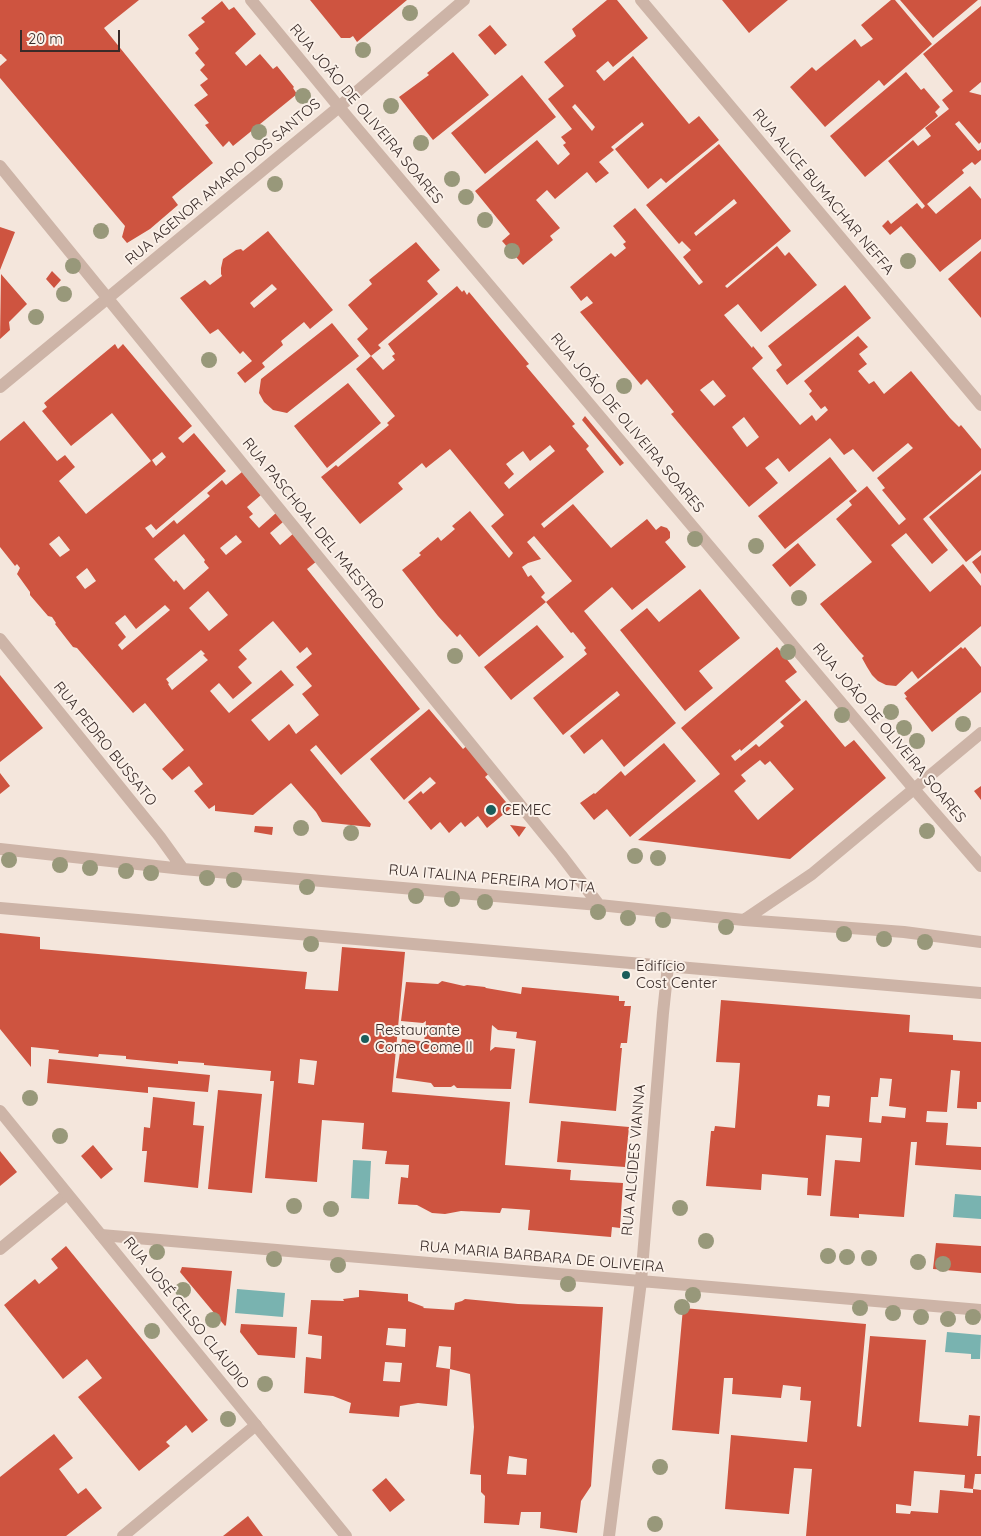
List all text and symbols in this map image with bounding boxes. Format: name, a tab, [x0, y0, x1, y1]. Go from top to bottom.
scale bar	[22, 20, 122, 52]
street label: RUA JOÃO DE OLIVEIRA SOARES	[286, 21, 446, 207]
text: 20 m	[28, 29, 63, 48]
street label: RUA AGENOR AMARO DOS SANTOS	[122, 95, 324, 269]
street label: RUA ALICE BUMACHAR NEFFA	[748, 105, 898, 279]
street label: RUA JOÃO DE OLIVEIRA SOARES	[547, 330, 707, 516]
street label: RUA PASCHOAL DEL MAESTRO	[238, 435, 388, 613]
street label: RUA JOÃO DE OLIVEIRA SOARES	[809, 640, 969, 826]
street label: RUA PEDRO BUSSATO	[49, 678, 161, 810]
place label: CEMEC	[502, 801, 551, 819]
marker: CEMEC	[484, 803, 498, 817]
street label: RUA ITALINA PEREIRA MOTTA	[388, 861, 596, 897]
place label: Edifício Cost Center	[636, 957, 717, 992]
marker: Edifício Cost Center	[620, 969, 632, 981]
place label: Restaurante Come Come II	[375, 1021, 473, 1056]
marker: Restaurante Come Come II	[359, 1033, 371, 1045]
street label: RUA ALCIDES VIANNA	[618, 1083, 650, 1237]
street label: RUA JOSÉ CELSO CLÁUDIO	[119, 1234, 253, 1392]
street label: RUA MARIA BARBARA DE OLIVEIRA	[419, 1237, 665, 1277]

